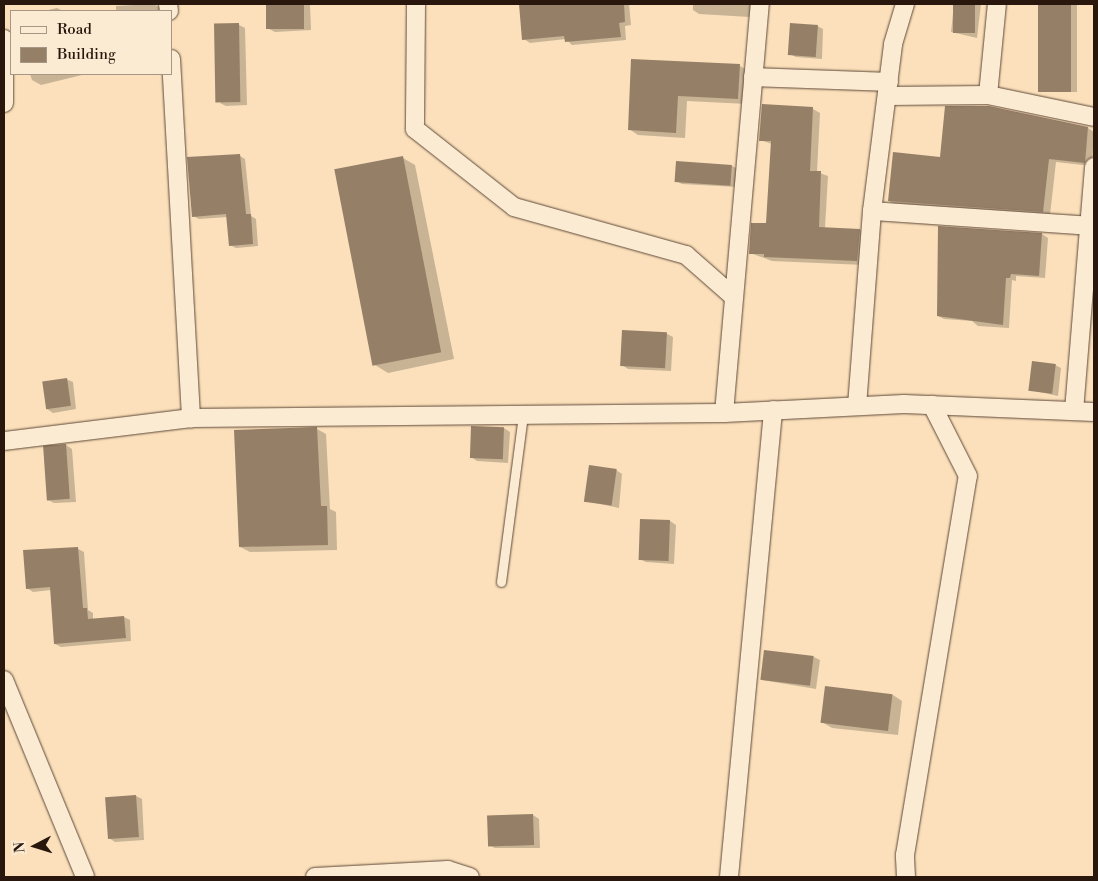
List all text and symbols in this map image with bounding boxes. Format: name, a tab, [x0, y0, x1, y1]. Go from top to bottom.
legend	[10, 10, 172, 75]
text: Road	[57, 20, 92, 39]
text: Building	[57, 45, 116, 64]
north arrow	[10, 821, 60, 871]
text: N	[11, 841, 30, 854]

